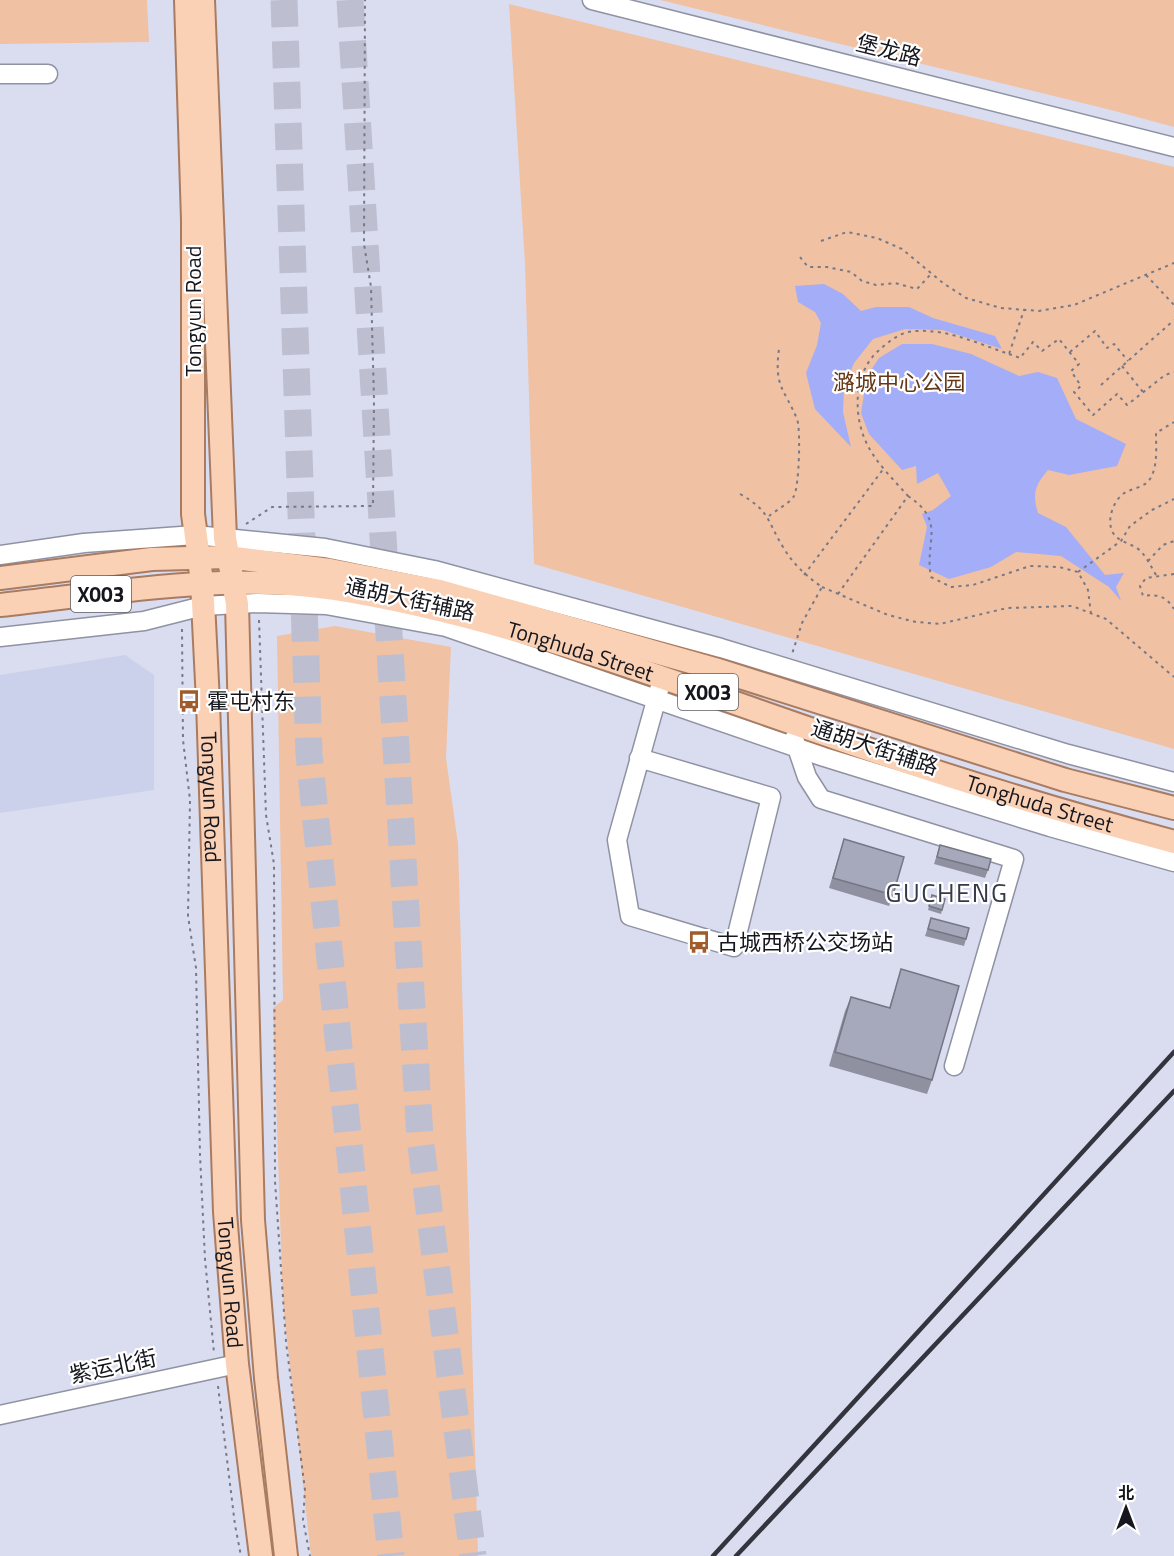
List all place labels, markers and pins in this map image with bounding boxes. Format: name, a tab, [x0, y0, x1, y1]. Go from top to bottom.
place label: 霍屯村东	[207, 684, 295, 718]
bus stop icon: 霍屯村东	[176, 688, 202, 714]
place label: 古城西桥公交场站	[717, 925, 893, 959]
bus stop icon: 古城西桥公交场站	[686, 929, 712, 955]

